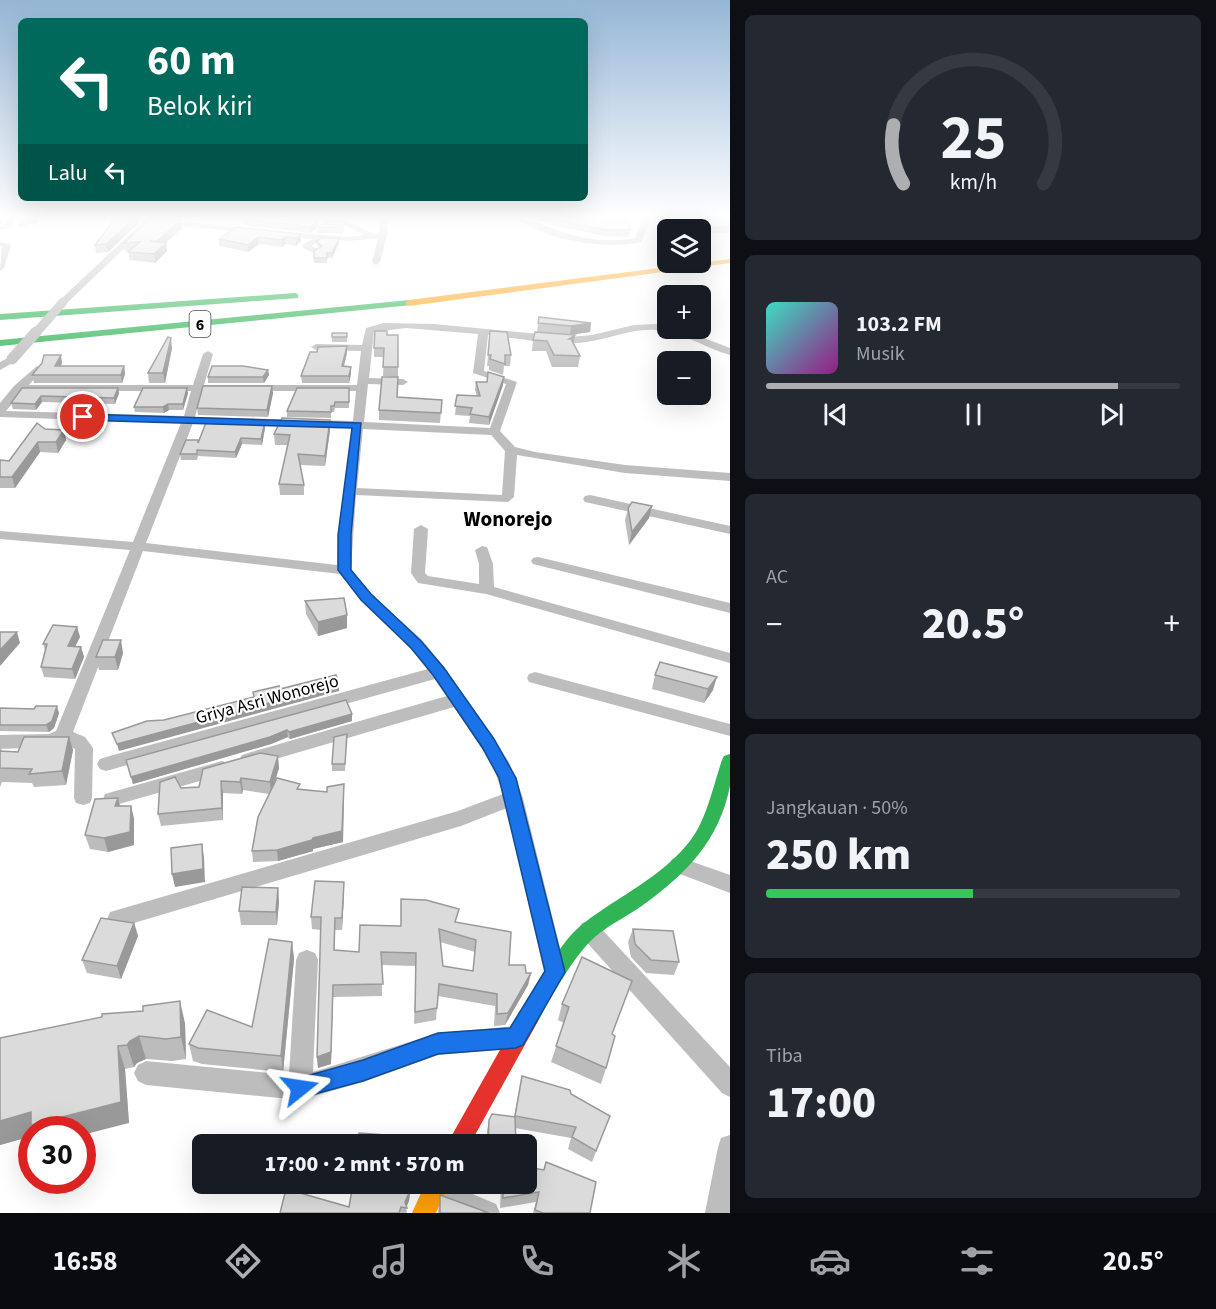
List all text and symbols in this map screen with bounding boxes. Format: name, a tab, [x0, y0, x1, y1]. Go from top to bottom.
text: 60 m	[147, 31, 236, 91]
icon: left	[48, 42, 126, 120]
text: Belok kiri	[147, 87, 253, 126]
text: 25	[940, 94, 1006, 183]
icon: left	[99, 156, 132, 189]
text: Lalu	[48, 157, 87, 189]
text: km/h	[949, 168, 997, 199]
map controls	[657, 219, 711, 405]
button: layers	[657, 219, 711, 273]
button: +	[657, 285, 711, 339]
text: 103.2 FM	[856, 308, 942, 340]
road number: 6	[190, 311, 210, 337]
text: Musik	[856, 340, 905, 368]
button: −	[657, 351, 711, 405]
pin	[57, 391, 108, 442]
icon: previous	[819, 398, 852, 431]
icon: pause	[957, 398, 990, 431]
icon: next	[1095, 398, 1128, 431]
icon: arrive	[66, 400, 99, 433]
district label: Wonorejo	[464, 504, 552, 534]
text: AC	[766, 563, 788, 591]
text: 20.5°	[922, 592, 1024, 656]
text: −	[766, 601, 782, 648]
text: +	[1164, 601, 1180, 648]
street label: Griya Asri Wonorejo	[193, 668, 341, 731]
text: Jangkauan · 50%	[766, 794, 908, 822]
text: 250 km	[766, 823, 911, 887]
text: Tiba	[766, 1042, 803, 1070]
position arrow	[268, 1056, 332, 1120]
text: 17:00	[766, 1071, 876, 1135]
speed limit sign: 30	[18, 1116, 96, 1194]
text: 17:00 · 2 mnt · 570 m	[264, 1148, 465, 1180]
icon: directions	[222, 1240, 264, 1282]
icon: music	[369, 1240, 411, 1282]
icon: phone	[516, 1240, 558, 1282]
icon: climate	[663, 1240, 705, 1282]
icon: car	[809, 1240, 851, 1282]
icon: filters	[956, 1240, 998, 1282]
text: 16:58	[52, 1242, 118, 1281]
text: 20.5°	[1103, 1242, 1164, 1281]

